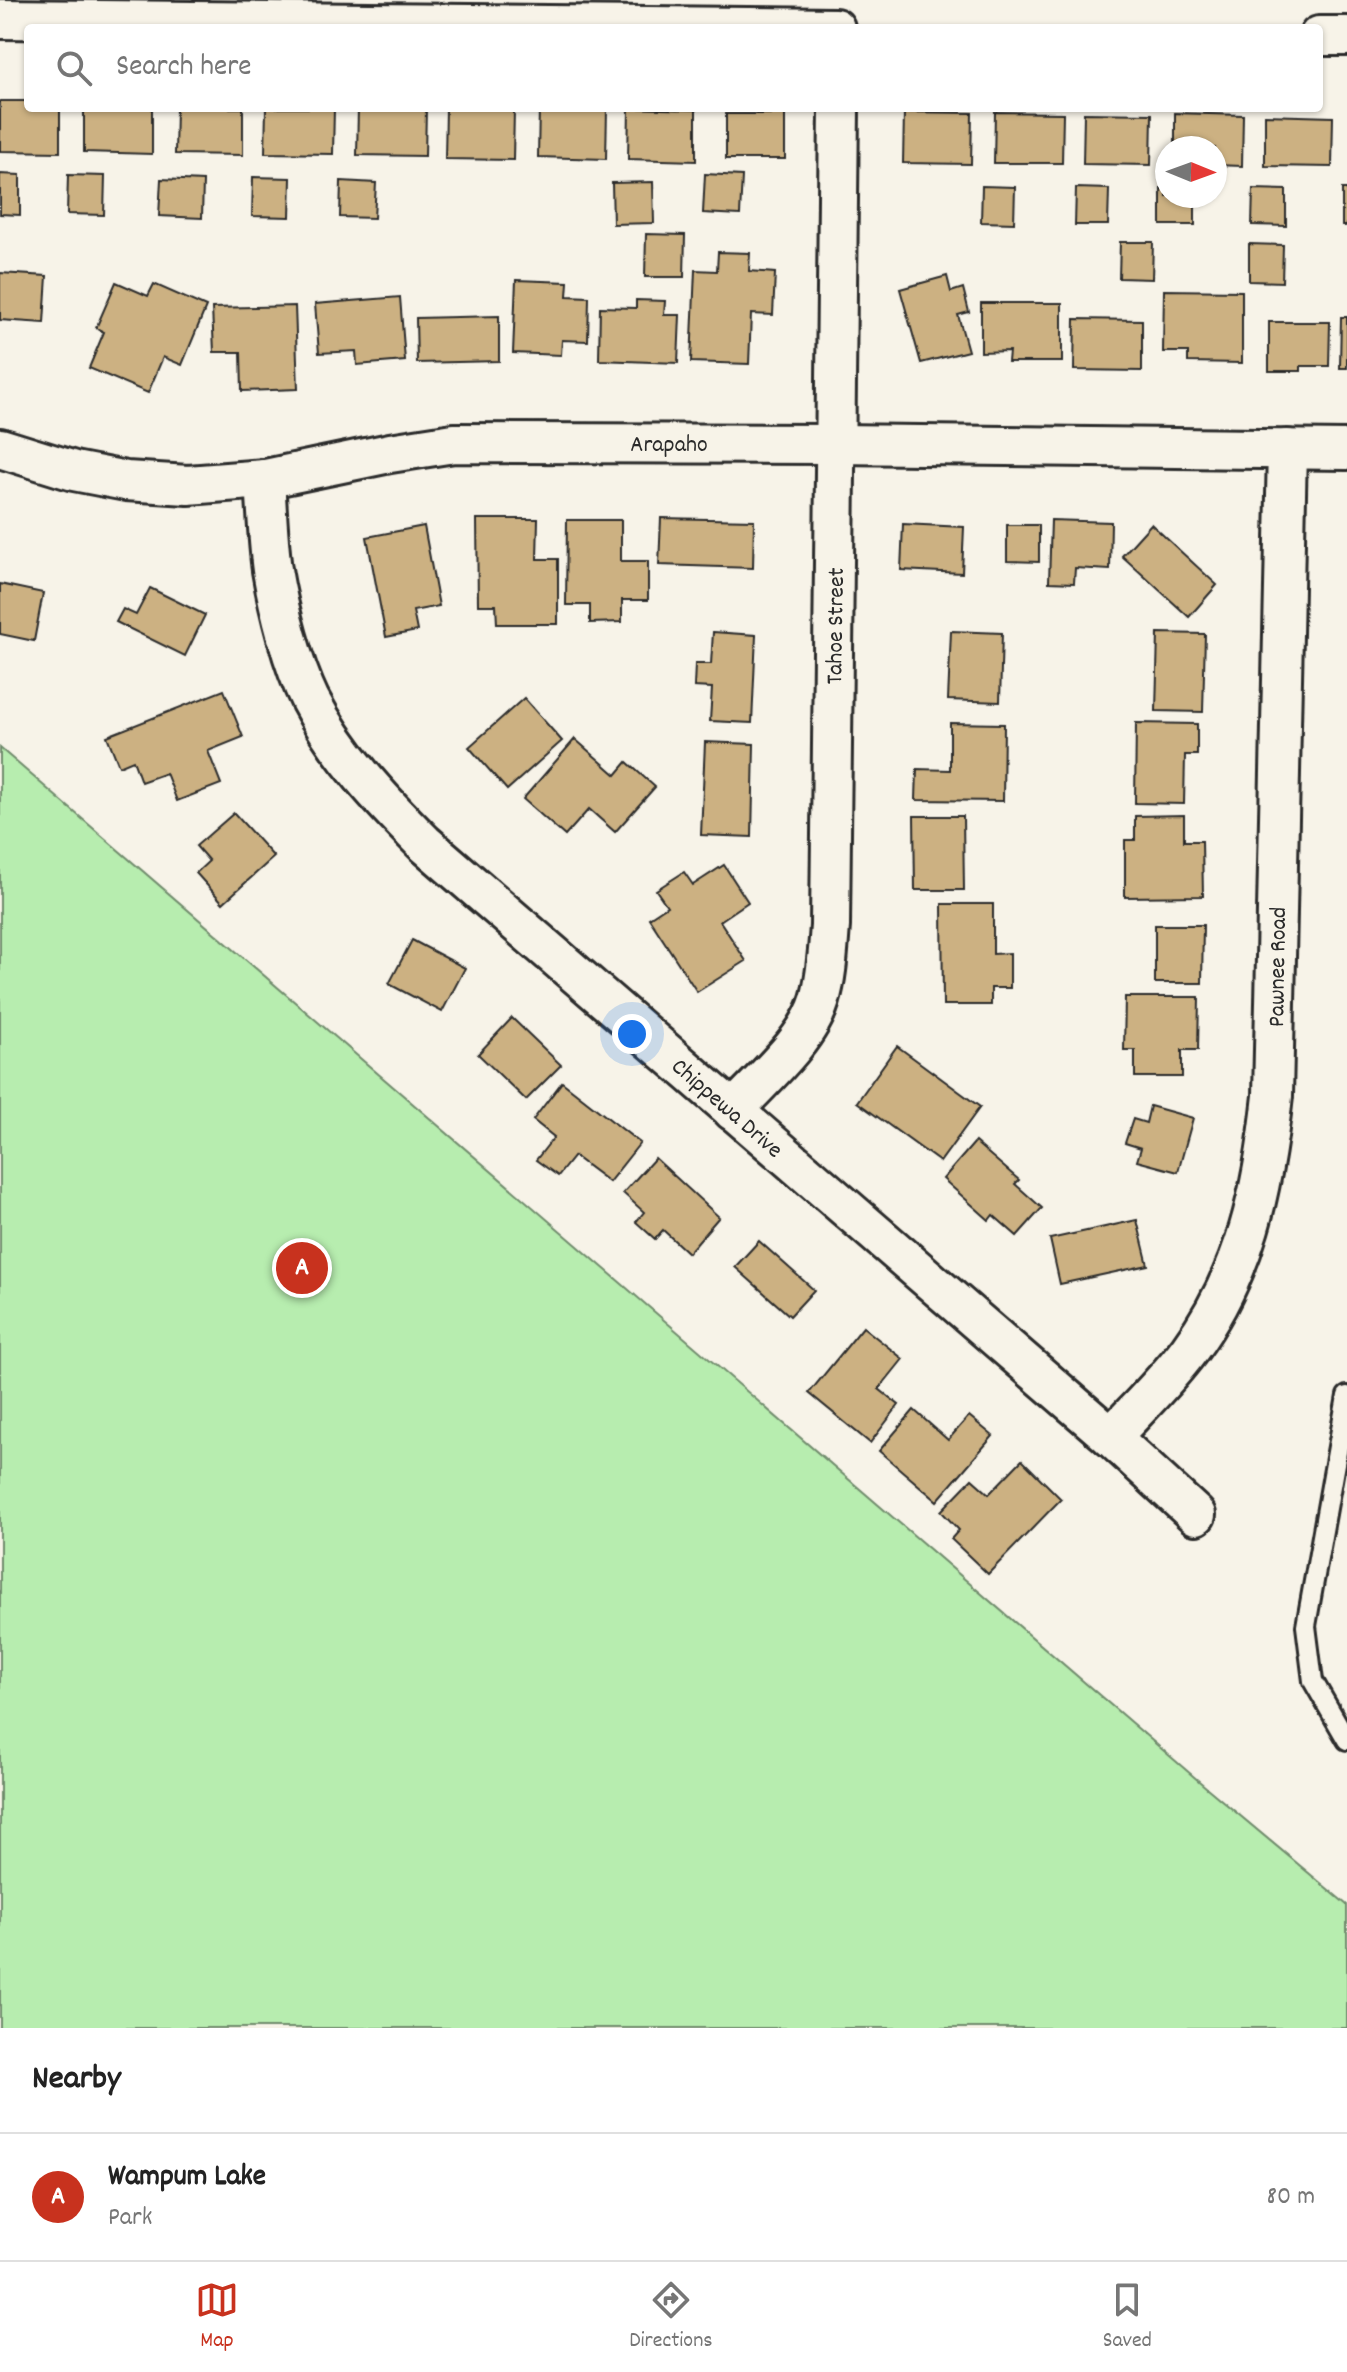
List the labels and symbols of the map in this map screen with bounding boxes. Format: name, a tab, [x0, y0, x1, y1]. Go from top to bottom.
north arrow	[1155, 136, 1227, 208]
street label: Arapaho	[630, 429, 708, 463]
street label: Tahoe Street	[819, 567, 855, 685]
street label: Pawnee Road	[1261, 907, 1297, 1027]
your location	[612, 1014, 652, 1054]
street label: Chippewa Drive	[663, 1051, 789, 1167]
pin: A	[276, 1238, 328, 1298]

